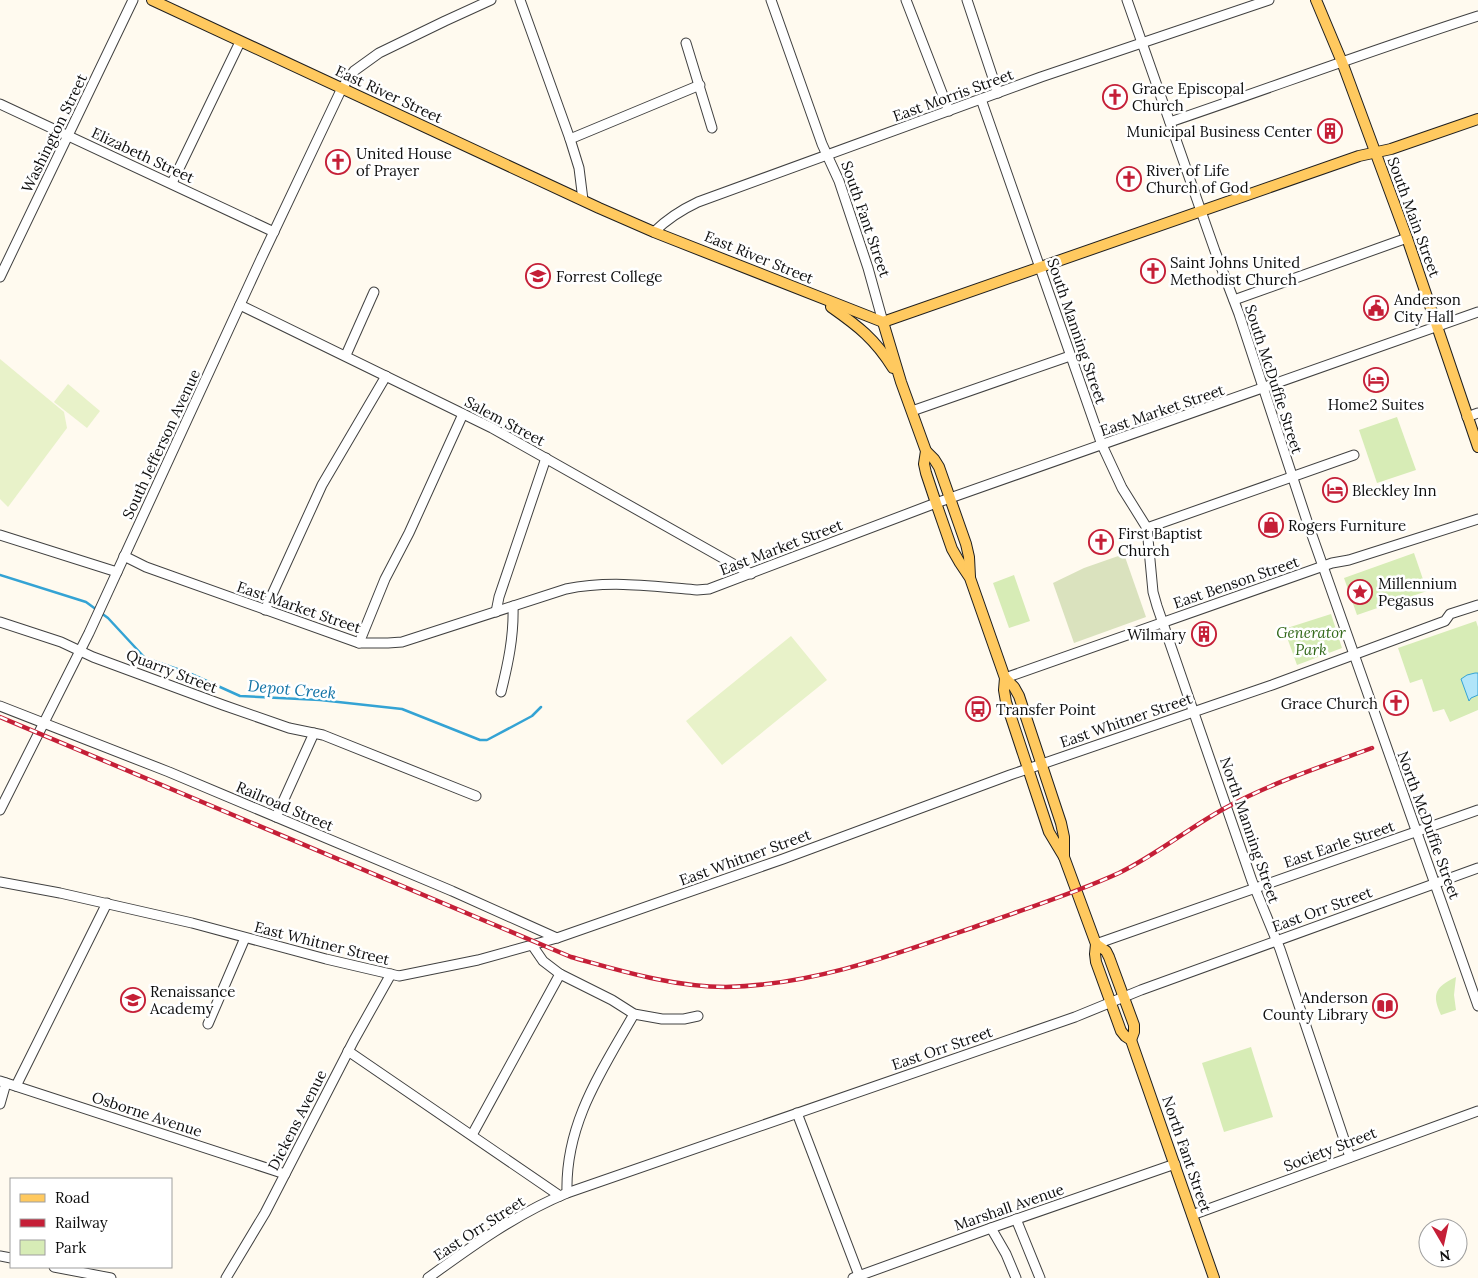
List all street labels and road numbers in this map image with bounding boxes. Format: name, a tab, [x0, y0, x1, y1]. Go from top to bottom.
street label: East River Street	[332, 61, 446, 127]
street label: East Morris Street	[890, 64, 1016, 126]
street label: Washington Street	[17, 70, 91, 195]
street label: Elizabeth Street	[89, 123, 198, 187]
street label: South Main Street	[1383, 154, 1445, 280]
street label: South Fant Street	[837, 158, 895, 280]
street label: East River Street	[702, 226, 817, 288]
street label: South Manning Street	[1043, 256, 1111, 407]
street label: South McDuffie Street	[1241, 302, 1307, 456]
street label: South Jefferson Avenue	[118, 366, 204, 522]
street label: East Market Street	[1097, 380, 1227, 440]
street label: Salem Street	[462, 392, 549, 450]
street label: East Market Street	[717, 515, 845, 579]
street label: East Benson Street	[1171, 552, 1301, 612]
street label: East Market Street	[234, 577, 364, 637]
street label: Quarry Street	[124, 645, 221, 697]
street label: East Whitner Street	[1057, 688, 1195, 752]
street label: North McDuffie Street	[1393, 748, 1465, 902]
street label: North Manning Street	[1216, 754, 1284, 906]
street label: Railroad Street	[234, 777, 337, 835]
street label: East Earle Street	[1281, 816, 1397, 872]
street label: East Whitner Street	[677, 824, 813, 890]
street label: East Orr Street	[1269, 882, 1375, 936]
street label: East Whitner Street	[253, 917, 392, 969]
street label: East Orr Street	[889, 1022, 995, 1074]
street label: Dickens Avenue	[263, 1067, 331, 1173]
street label: Osborne Avenue	[89, 1087, 205, 1141]
street label: North Fant Street	[1158, 1093, 1216, 1215]
street label: Society Street	[1281, 1123, 1379, 1175]
street label: Marshall Avenue	[952, 1179, 1066, 1235]
street label: East Orr Street	[430, 1191, 528, 1265]

